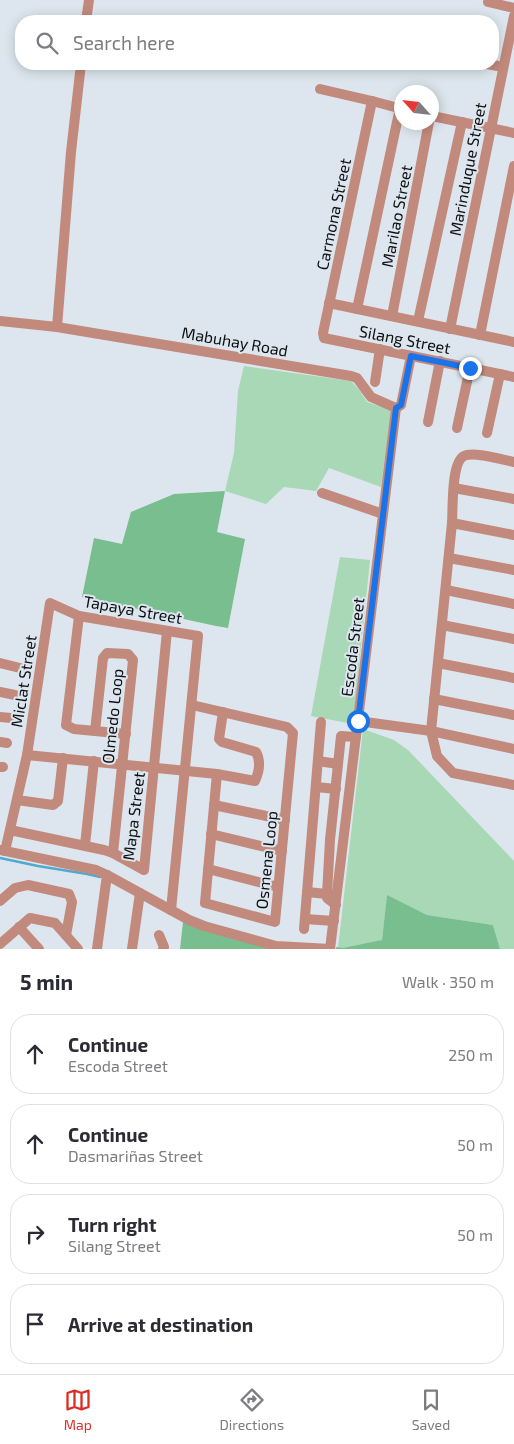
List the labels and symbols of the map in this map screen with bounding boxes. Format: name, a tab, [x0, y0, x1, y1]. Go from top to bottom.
north arrow	[394, 85, 439, 130]
street label: Marinduque Street	[445, 101, 489, 237]
street label: Carmona Street	[312, 156, 354, 272]
street label: Marilao Street	[377, 163, 415, 269]
street label: Silang Street	[358, 321, 452, 357]
street label: Mabuhay Road	[180, 322, 290, 360]
route end	[459, 357, 482, 380]
street label: Tapaya Street	[82, 591, 184, 627]
street label: Escoda Street	[336, 596, 368, 698]
street label: Miclat Street	[6, 633, 40, 729]
street label: Olmedo Loop	[98, 668, 126, 764]
route start	[347, 710, 370, 733]
street label: Mapa Street	[118, 771, 148, 861]
street label: Osmena Loop	[251, 810, 281, 910]

